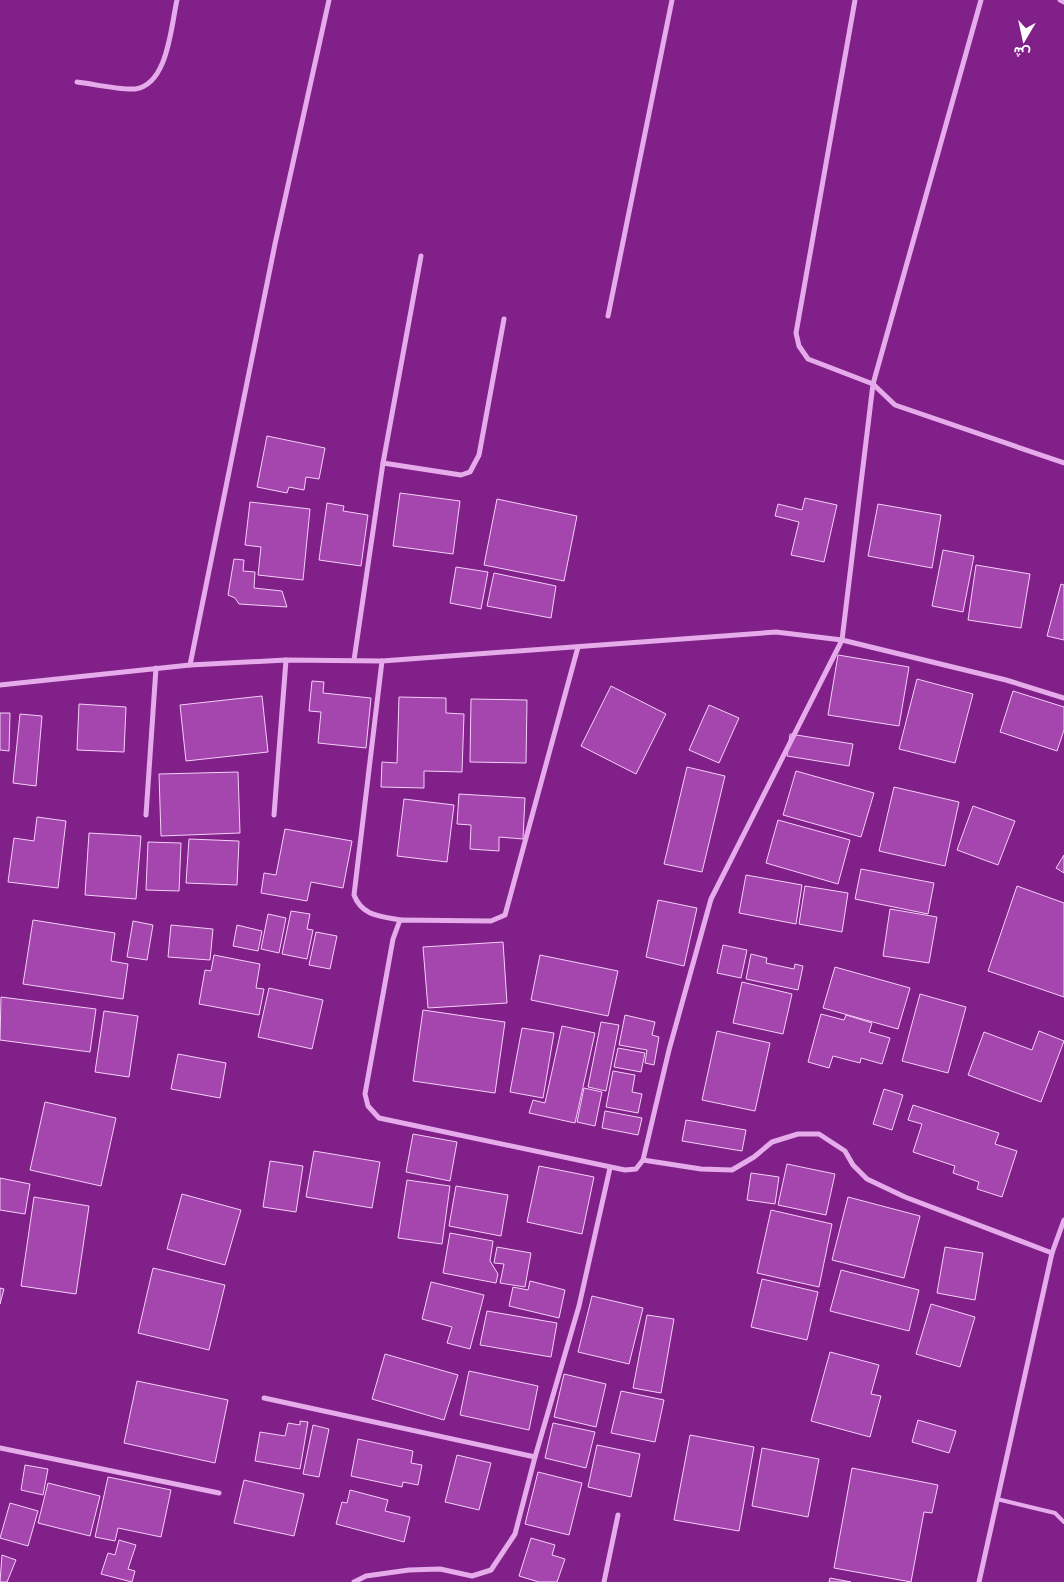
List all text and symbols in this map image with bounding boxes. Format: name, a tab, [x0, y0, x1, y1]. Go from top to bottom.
north arrow	[999, 15, 1049, 65]
text: ش	[1012, 43, 1032, 62]

